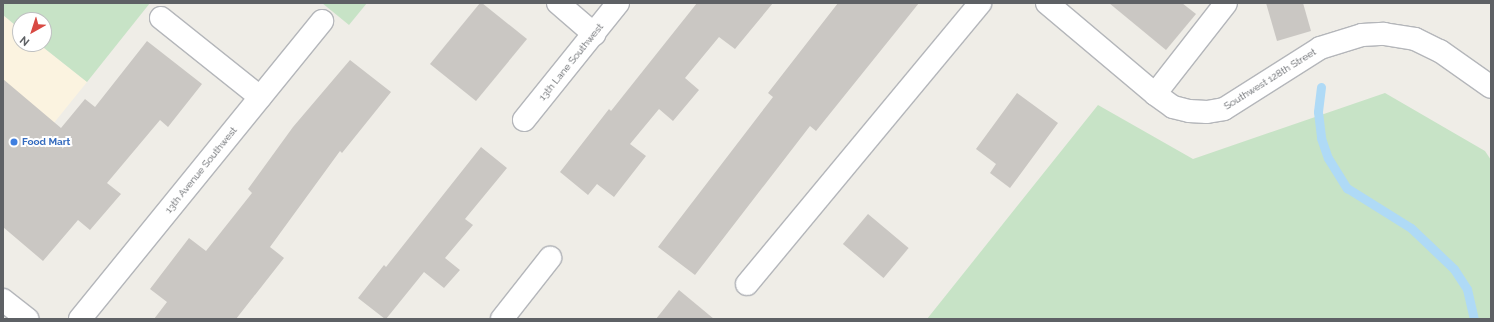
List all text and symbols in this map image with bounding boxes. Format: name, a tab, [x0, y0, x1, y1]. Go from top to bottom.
north arrow	[12, 12, 52, 52]
street label: 13th Lane Southwest	[536, 21, 606, 103]
text: N	[17, 33, 32, 49]
street label: Southwest 128th Street	[1222, 46, 1318, 112]
street label: 13th Avenue Southwest	[162, 124, 240, 216]
place label: Food Mart	[22, 136, 70, 148]
marker: Food Mart	[9, 137, 19, 147]

